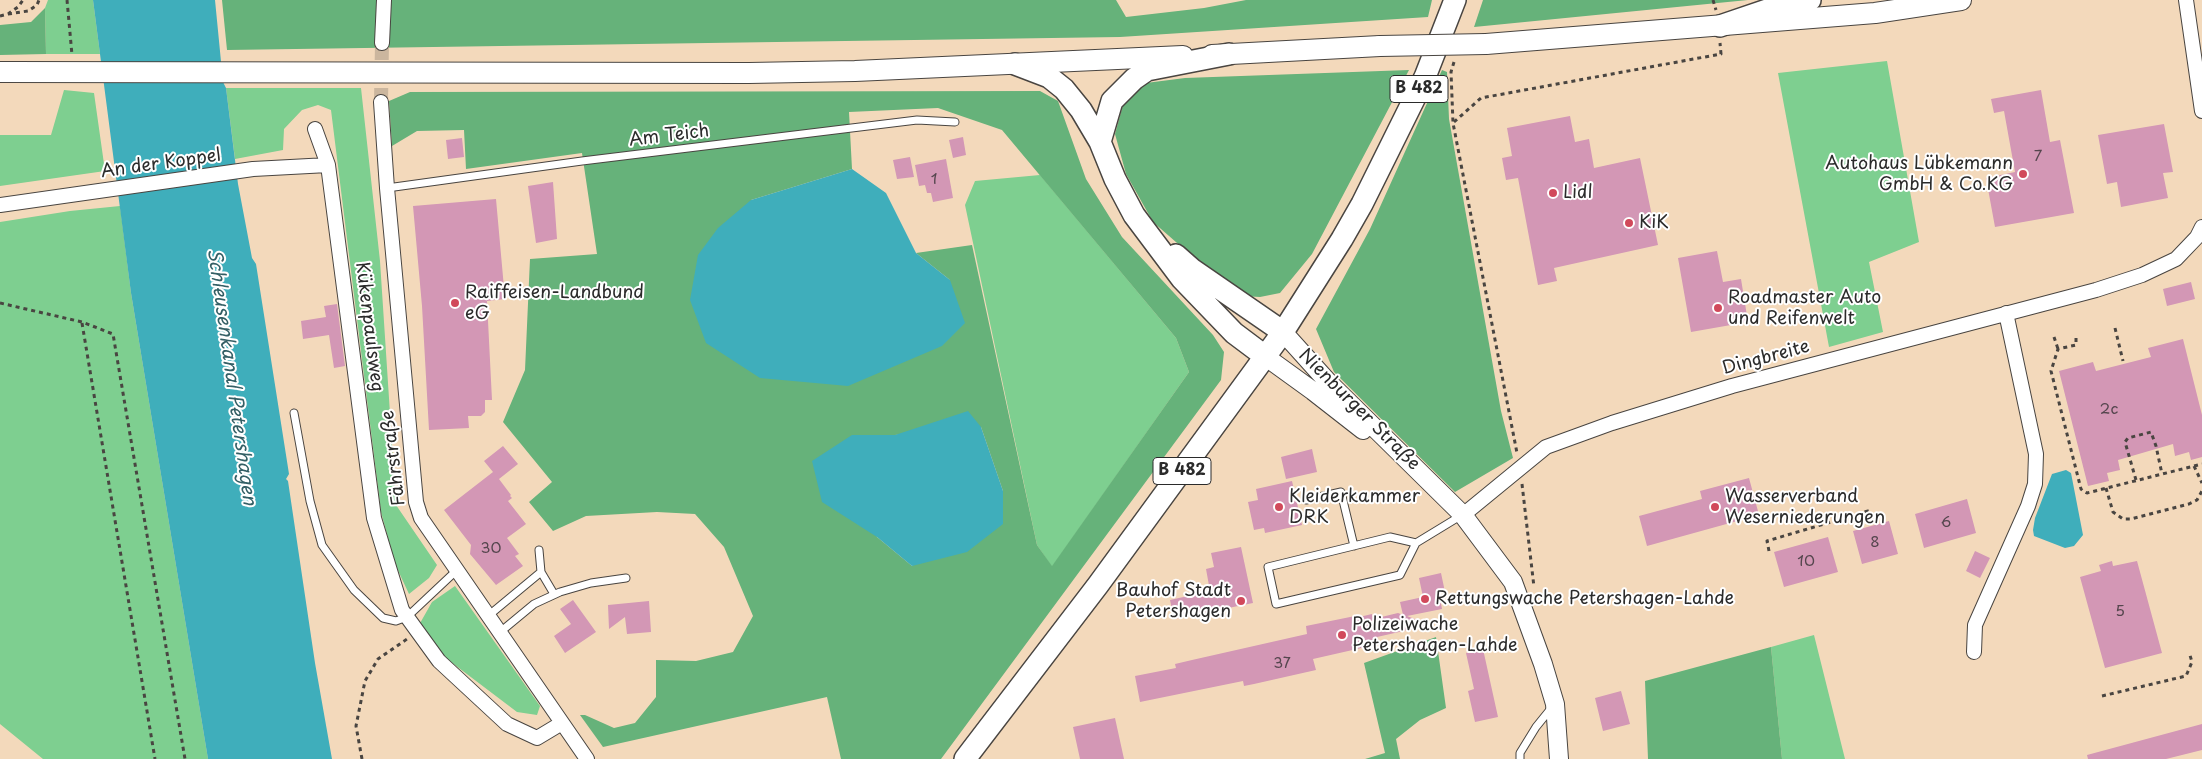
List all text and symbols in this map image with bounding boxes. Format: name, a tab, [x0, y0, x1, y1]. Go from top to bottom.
road number: B 482	[1390, 76, 1448, 102]
street label: Am Teich	[628, 120, 710, 152]
street label: An der Koppel	[100, 145, 222, 183]
house number: 7	[2034, 148, 2042, 166]
place label: Autohaus Lübkemann GmbH & Co.KG	[1825, 153, 2013, 195]
marker: Autohaus Lübkemann GmbH & Co.KG	[2017, 168, 2029, 180]
house number: 1	[931, 171, 937, 189]
place label: Lidl	[1563, 182, 1593, 204]
marker: Lidl	[1547, 187, 1559, 199]
place label: KiK	[1639, 212, 1669, 234]
marker: KiK	[1623, 217, 1635, 229]
water label: Schleusenkanal Petershagen	[202, 247, 260, 507]
street label: Kükenpaulsweg	[350, 261, 388, 393]
place label: Raiffeisen-Landbund eG	[465, 282, 644, 324]
place label: Roadmaster Auto und Reifenwelt	[1728, 287, 1881, 330]
marker: Raiffeisen-Landbund eG	[449, 297, 461, 309]
marker: Roadmaster Auto und Reifenwelt	[1712, 302, 1724, 314]
street label: Dingbreite	[1720, 336, 1812, 380]
street label: Nienburger Straße	[1294, 345, 1424, 475]
house number: 2c	[2100, 401, 2118, 419]
street label: Fährstraße	[377, 409, 411, 507]
road number: B 482	[1153, 458, 1211, 484]
place label: Kleiderkammer DRK	[1289, 486, 1420, 528]
place label: Wasserverband Weserniederungen	[1725, 486, 1885, 528]
marker: Kleiderkammer DRK	[1273, 501, 1285, 513]
marker: Wasserverband Weserniederungen	[1709, 501, 1721, 513]
house number: 6	[1941, 514, 1951, 532]
house number: 8	[1870, 534, 1880, 552]
house number: 30	[481, 540, 501, 558]
house number: 10	[1797, 553, 1815, 571]
place label: Bauhof Stadt Petershagen	[1116, 580, 1231, 622]
place label: Rettungswache Petershagen-Lahde	[1435, 588, 1734, 610]
marker: Rettungswache Petershagen-Lahde	[1419, 593, 1431, 605]
marker: Bauhof Stadt Petershagen	[1235, 595, 1247, 607]
house number: 5	[2115, 603, 2125, 621]
place label: Polizeiwache Petershagen-Lahde	[1352, 614, 1518, 656]
marker: Polizeiwache Petershagen-Lahde	[1336, 629, 1348, 641]
house number: 37	[1273, 655, 1291, 673]

